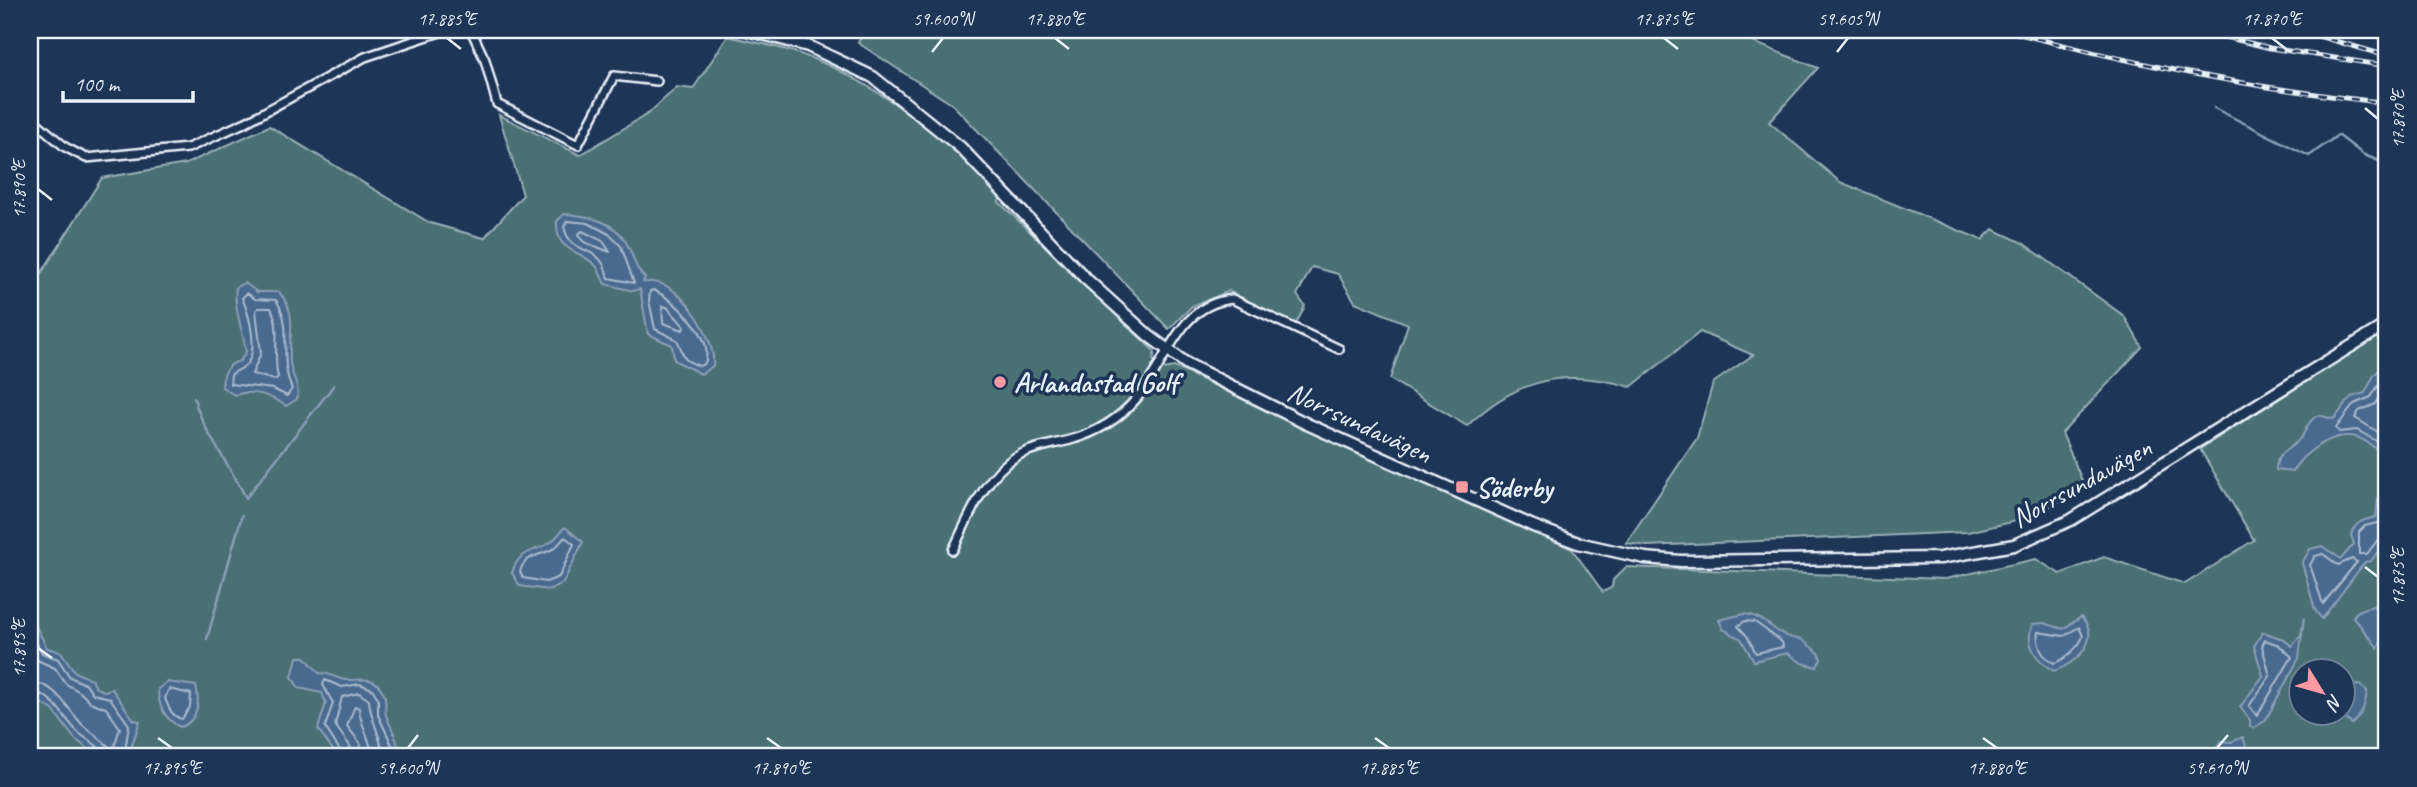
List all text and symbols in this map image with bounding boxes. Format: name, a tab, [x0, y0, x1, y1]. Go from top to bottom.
text: 17.885°E	[418, 8, 479, 30]
text: 59.600°N	[913, 8, 976, 30]
text: 17.880°E	[1026, 8, 1087, 30]
text: 17.875°E	[1635, 8, 1696, 30]
text: 59.605°N	[1818, 8, 1881, 30]
text: 17.870°E	[2243, 8, 2304, 30]
scale bar	[63, 60, 192, 104]
text: 100 m	[74, 71, 121, 97]
text: 17.870°E	[2387, 87, 2409, 148]
text: 17.890°E	[8, 157, 30, 218]
place label: Arlandastad Golf	[1014, 365, 1184, 400]
marker: Arlandastad Golf	[992, 374, 1008, 390]
street label: Norrsundavägen	[1282, 374, 1438, 471]
street label: Norrsundavägen	[2005, 429, 2158, 535]
place label: Söderby	[1476, 470, 1555, 505]
marker: Söderby	[1454, 479, 1470, 495]
text: 17.875°E	[2387, 545, 2409, 606]
text: 17.895°E	[8, 616, 30, 677]
north arrow	[2288, 658, 2358, 728]
text: N	[2320, 690, 2348, 716]
text: 17.895°E	[143, 757, 204, 779]
text: 59.600°N	[378, 757, 441, 779]
text: 17.890°E	[752, 757, 813, 779]
text: 17.885°E	[1360, 757, 1421, 779]
text: 17.880°E	[1968, 757, 2029, 779]
text: 59.610°N	[2187, 757, 2250, 779]

